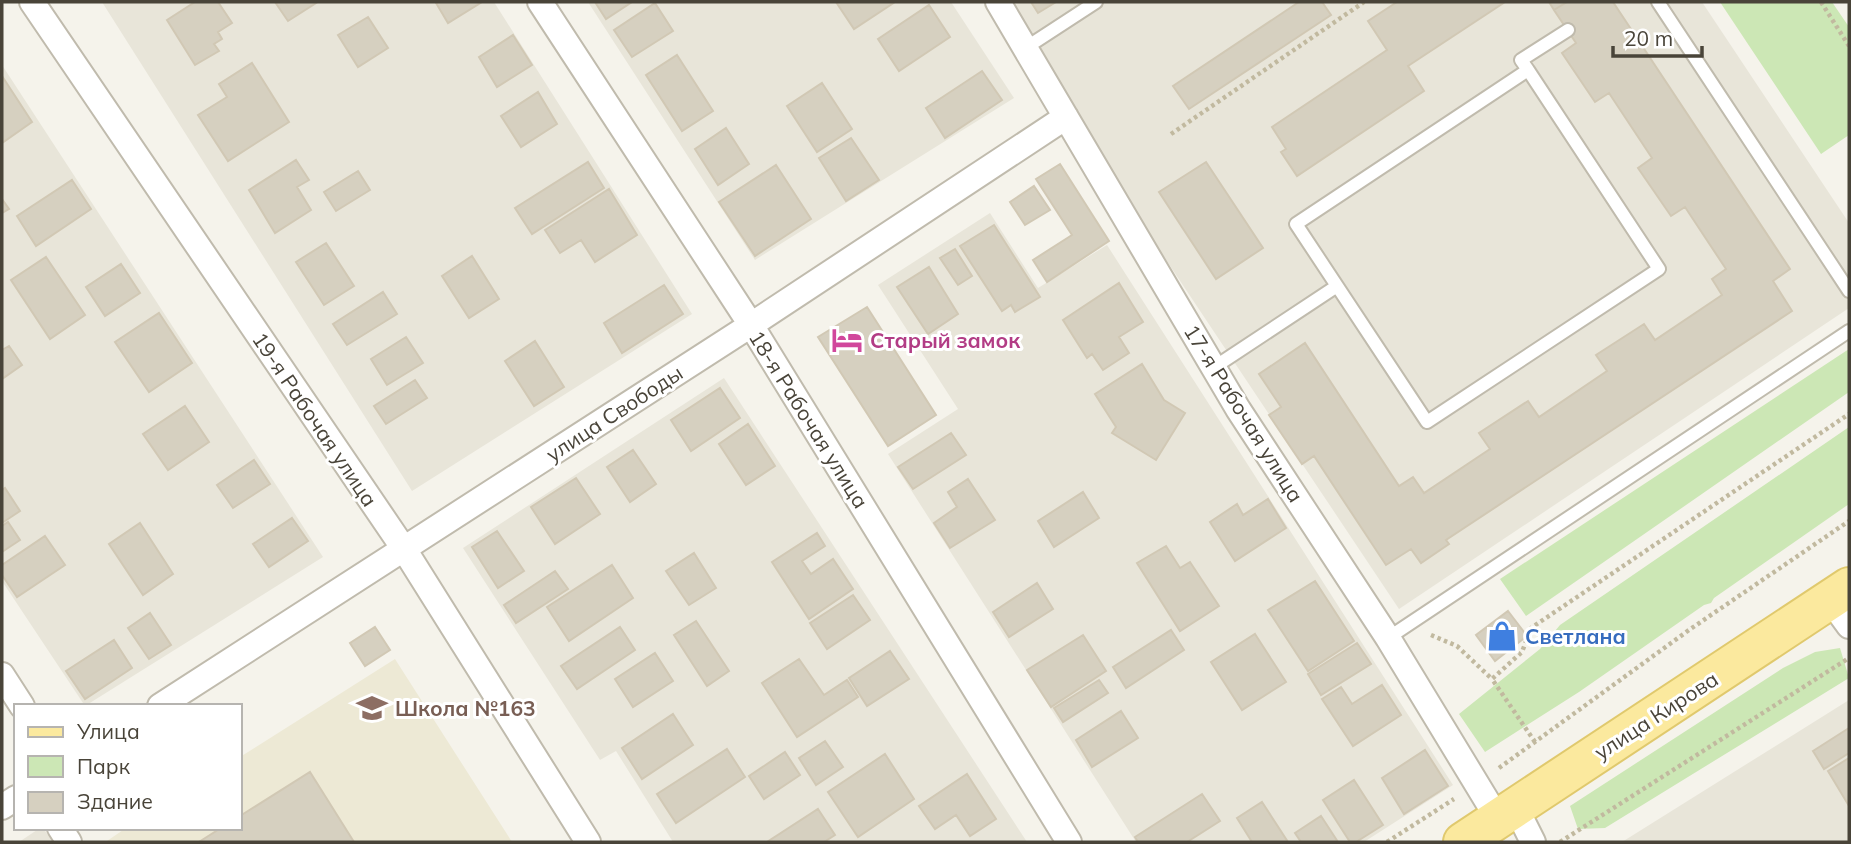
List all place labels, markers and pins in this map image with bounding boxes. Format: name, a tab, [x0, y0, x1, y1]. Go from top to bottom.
hotel icon: Старый замок	[830, 323, 864, 357]
place label: Старый замок	[870, 327, 1021, 353]
shop icon: Светлана	[1485, 619, 1519, 653]
place label: Светлана	[1525, 623, 1626, 649]
school or university icon: Школа №163	[355, 691, 389, 725]
place label: Школа №163	[395, 695, 536, 721]

